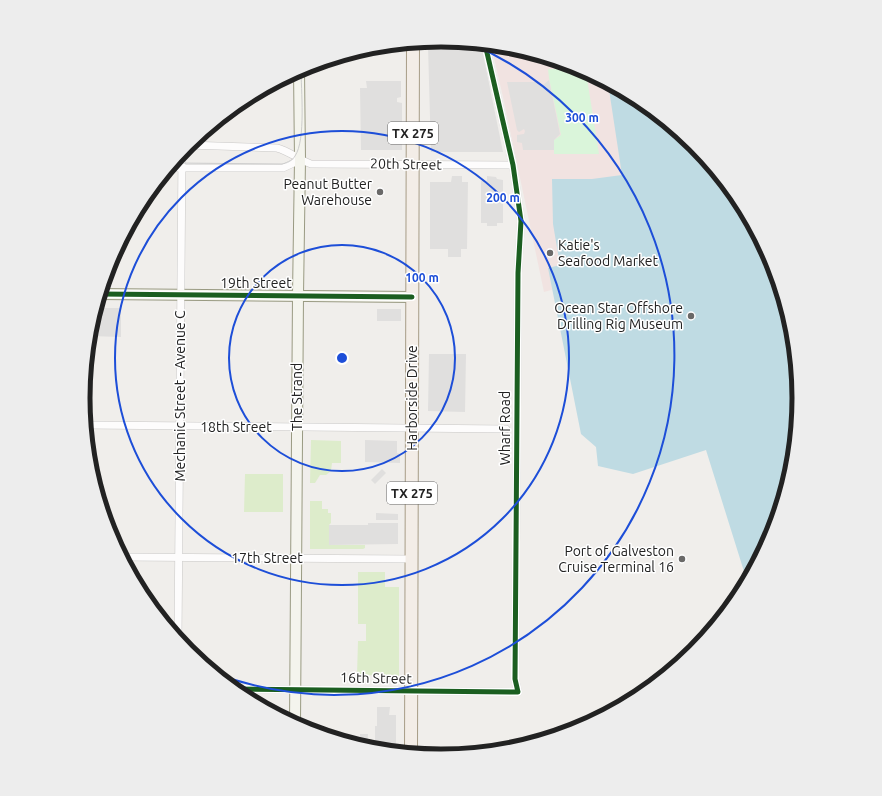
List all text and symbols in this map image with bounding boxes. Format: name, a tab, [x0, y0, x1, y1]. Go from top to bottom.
text: 300 m	[565, 111, 599, 124]
road number: TX 275	[388, 122, 438, 144]
street label: 20th Street	[370, 155, 442, 173]
place label: Peanut Butter Warehouse	[283, 176, 373, 208]
marker: Peanut Butter Warehouse	[375, 187, 385, 197]
text: 200 m	[486, 191, 520, 204]
place label: Katie's Seafood Market	[558, 237, 659, 269]
marker: Katie's Seafood Market	[545, 248, 555, 258]
text: 100 m	[405, 271, 439, 284]
street label: 19th Street	[220, 275, 292, 291]
place label: Ocean Star Offshore Drilling Rig Museum	[554, 300, 683, 332]
street label: Mechanic Street - Avenue C	[172, 310, 188, 482]
marker: Ocean Star Offshore Drilling Rig Museum	[686, 311, 696, 321]
street label: Harborside Drive	[404, 345, 420, 451]
centre of rings	[335, 351, 349, 365]
street label: The Strand	[289, 363, 305, 431]
street label: Wharf Road	[497, 391, 513, 465]
street label: 18th Street	[200, 419, 272, 435]
road number: TX 275	[387, 482, 437, 504]
place label: Port of Galveston Cruise Terminal 16	[558, 543, 674, 575]
street label: 17th Street	[231, 550, 303, 566]
marker: Port of Galveston Cruise Terminal 16	[677, 554, 687, 564]
street label: 16th Street	[340, 669, 412, 687]

